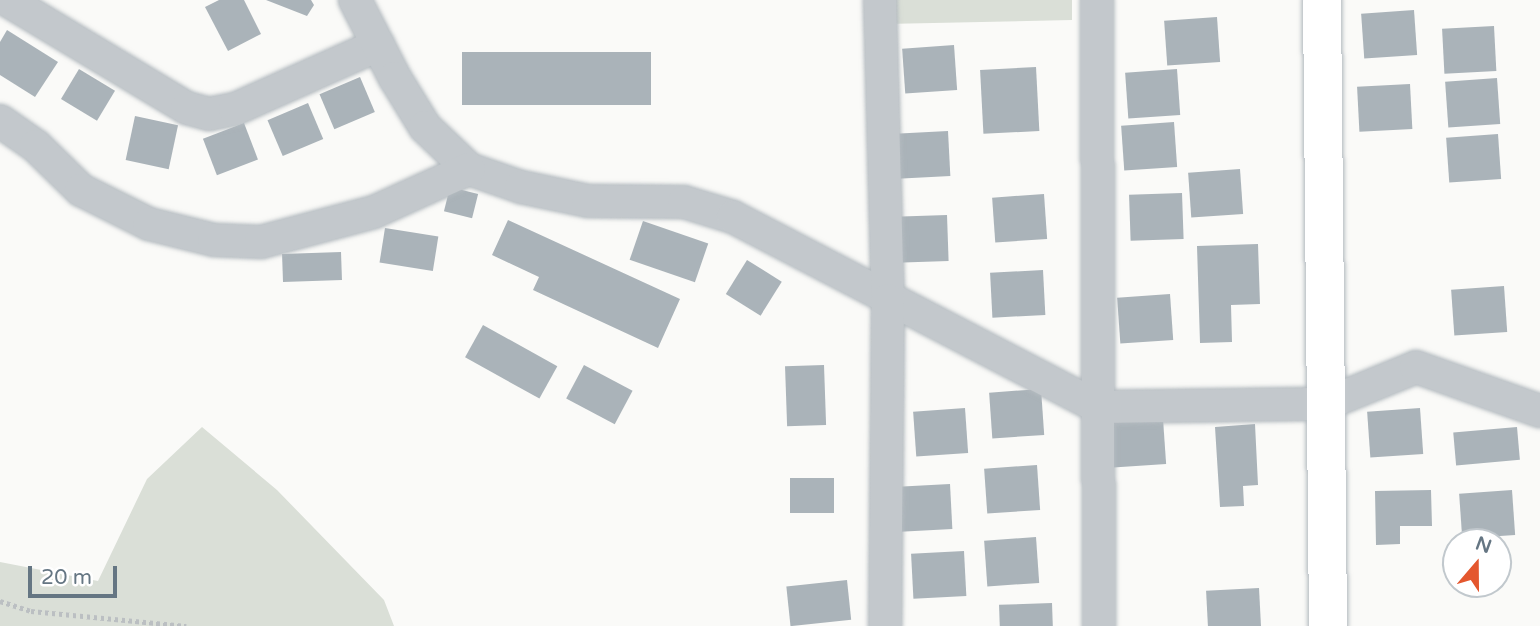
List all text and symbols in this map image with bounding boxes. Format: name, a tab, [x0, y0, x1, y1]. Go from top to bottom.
north arrow	[1442, 528, 1512, 598]
text: N	[1473, 532, 1494, 558]
scale bar	[32, 552, 121, 596]
text: 20 m	[41, 565, 92, 590]

